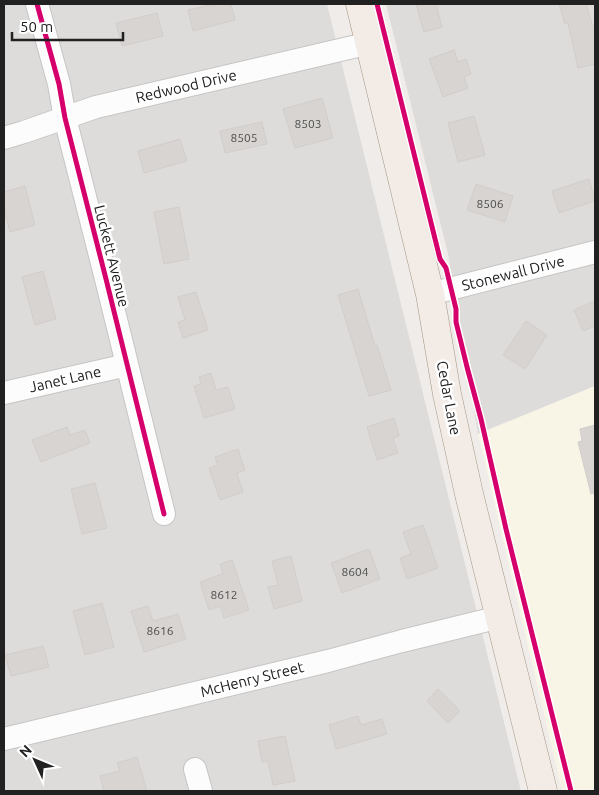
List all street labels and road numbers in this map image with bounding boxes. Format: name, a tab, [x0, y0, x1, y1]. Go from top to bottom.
street label: Redwood Drive	[134, 66, 238, 106]
street label: Luckett Avenue	[91, 203, 133, 309]
street label: Stonewall Drive	[460, 252, 566, 294]
street label: Cedar Lane	[433, 359, 465, 437]
street label: Janet Lane	[27, 362, 103, 396]
street label: McHenry Street	[199, 658, 306, 700]

